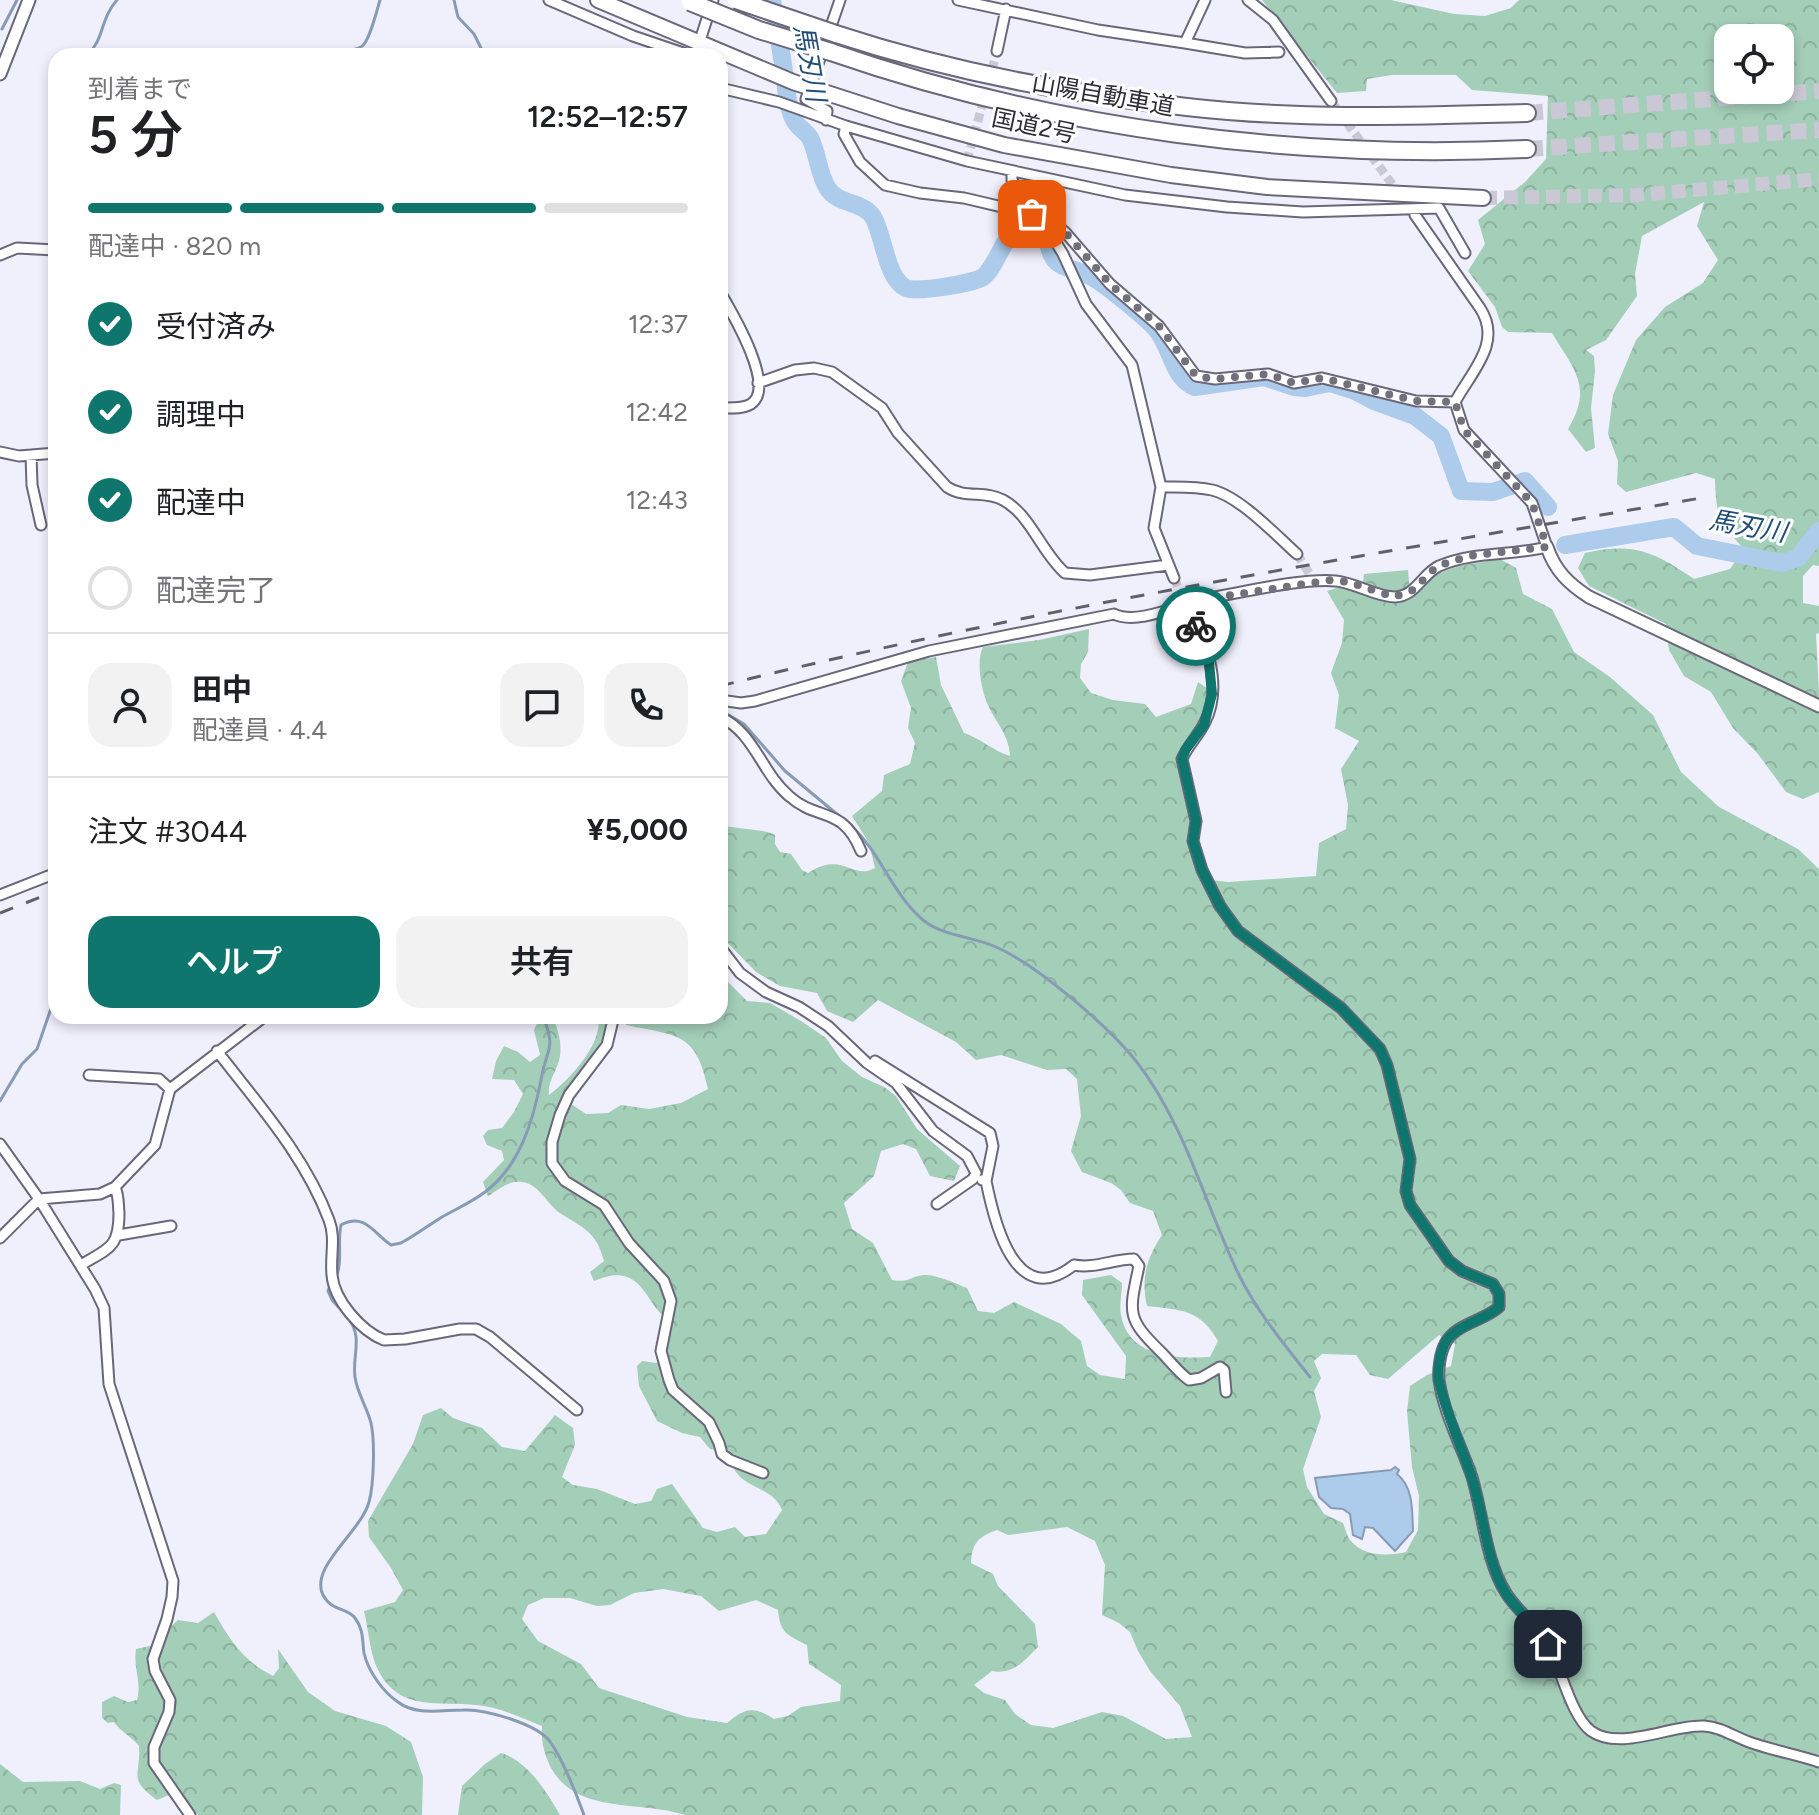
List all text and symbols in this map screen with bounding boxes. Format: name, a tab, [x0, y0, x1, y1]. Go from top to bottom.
water label: 馬刃川	[787, 22, 833, 107]
map controls	[1714, 24, 1794, 104]
button: locate	[1714, 24, 1794, 104]
street label: 山陽自動車道	[1030, 68, 1177, 121]
text: 到着まで	[88, 73, 192, 105]
text: 12:52–12:57	[527, 98, 688, 135]
street label: 国道2号	[989, 102, 1079, 149]
text: 5 分	[88, 104, 183, 166]
pin	[998, 180, 1066, 248]
icon: bag	[1010, 192, 1054, 236]
text: 配達中 · 820 m	[88, 230, 261, 262]
icon: check	[88, 302, 132, 346]
text: 受付済み	[156, 308, 276, 345]
text: 12:37	[628, 308, 688, 340]
icon: check	[88, 390, 132, 434]
text: 調理中	[156, 396, 246, 433]
text: 12:42	[625, 396, 688, 428]
icon: check	[88, 478, 132, 522]
text: 配達中	[156, 484, 246, 521]
text: 12:43	[626, 484, 688, 516]
water label: 馬刃川	[1707, 503, 1792, 549]
text: 配達完了	[156, 572, 276, 609]
courier	[1156, 586, 1236, 666]
icon: bike	[1174, 604, 1218, 648]
button: person	[88, 663, 172, 747]
button: chat	[500, 663, 584, 747]
button: phone	[604, 663, 688, 747]
text: 田中	[192, 671, 252, 708]
text: 配達員 · 4.4	[192, 714, 327, 746]
text: ¥5,000	[587, 811, 688, 848]
text: 注文 #3044	[88, 813, 247, 850]
button: ヘルプ	[88, 916, 380, 1008]
button: 共有	[396, 916, 688, 1008]
pin	[1514, 1610, 1582, 1678]
icon: home	[1526, 1622, 1570, 1666]

